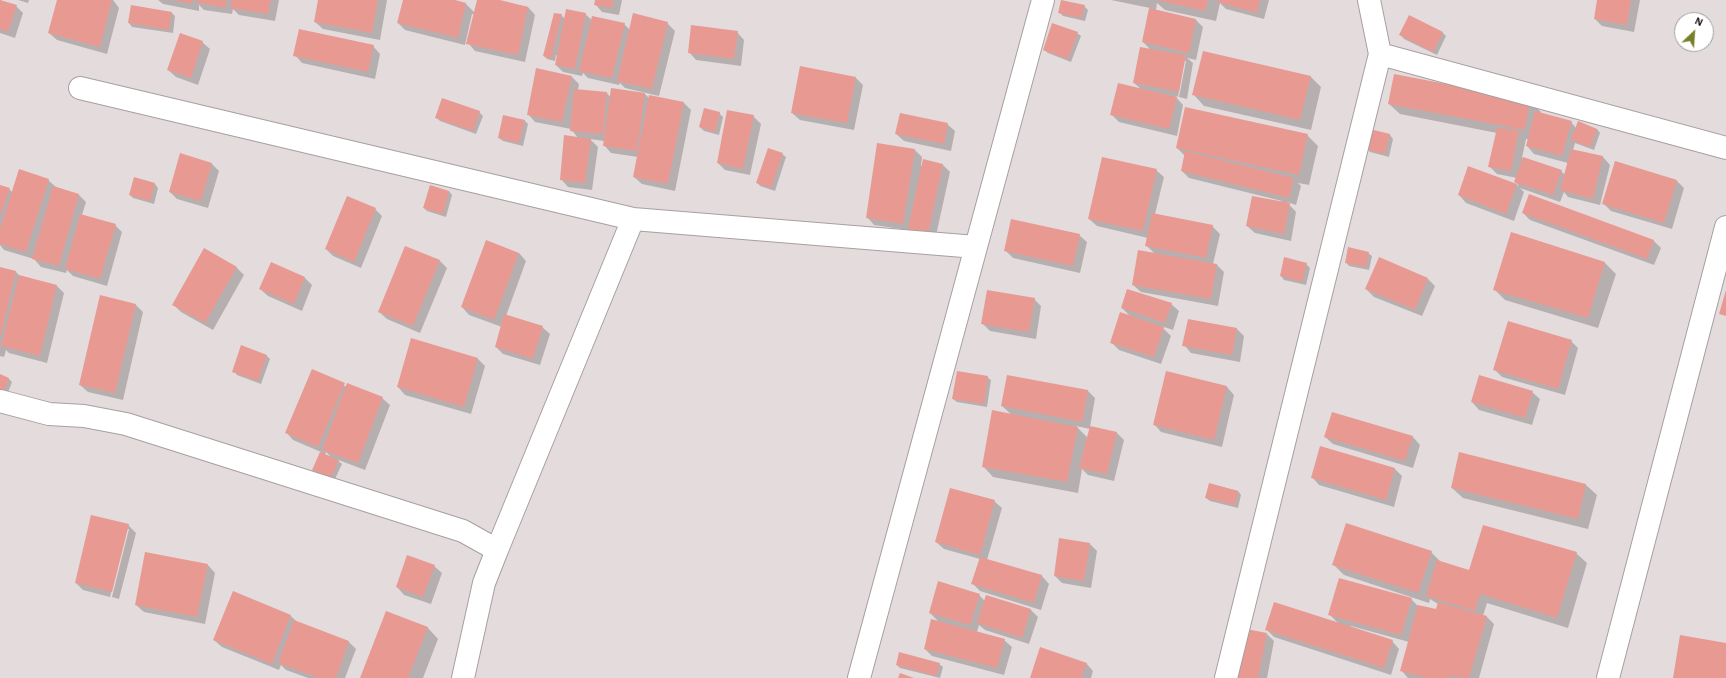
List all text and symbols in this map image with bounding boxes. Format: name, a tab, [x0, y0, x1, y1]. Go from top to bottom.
north arrow	[1674, 12, 1714, 52]
text: N	[1693, 15, 1705, 28]

